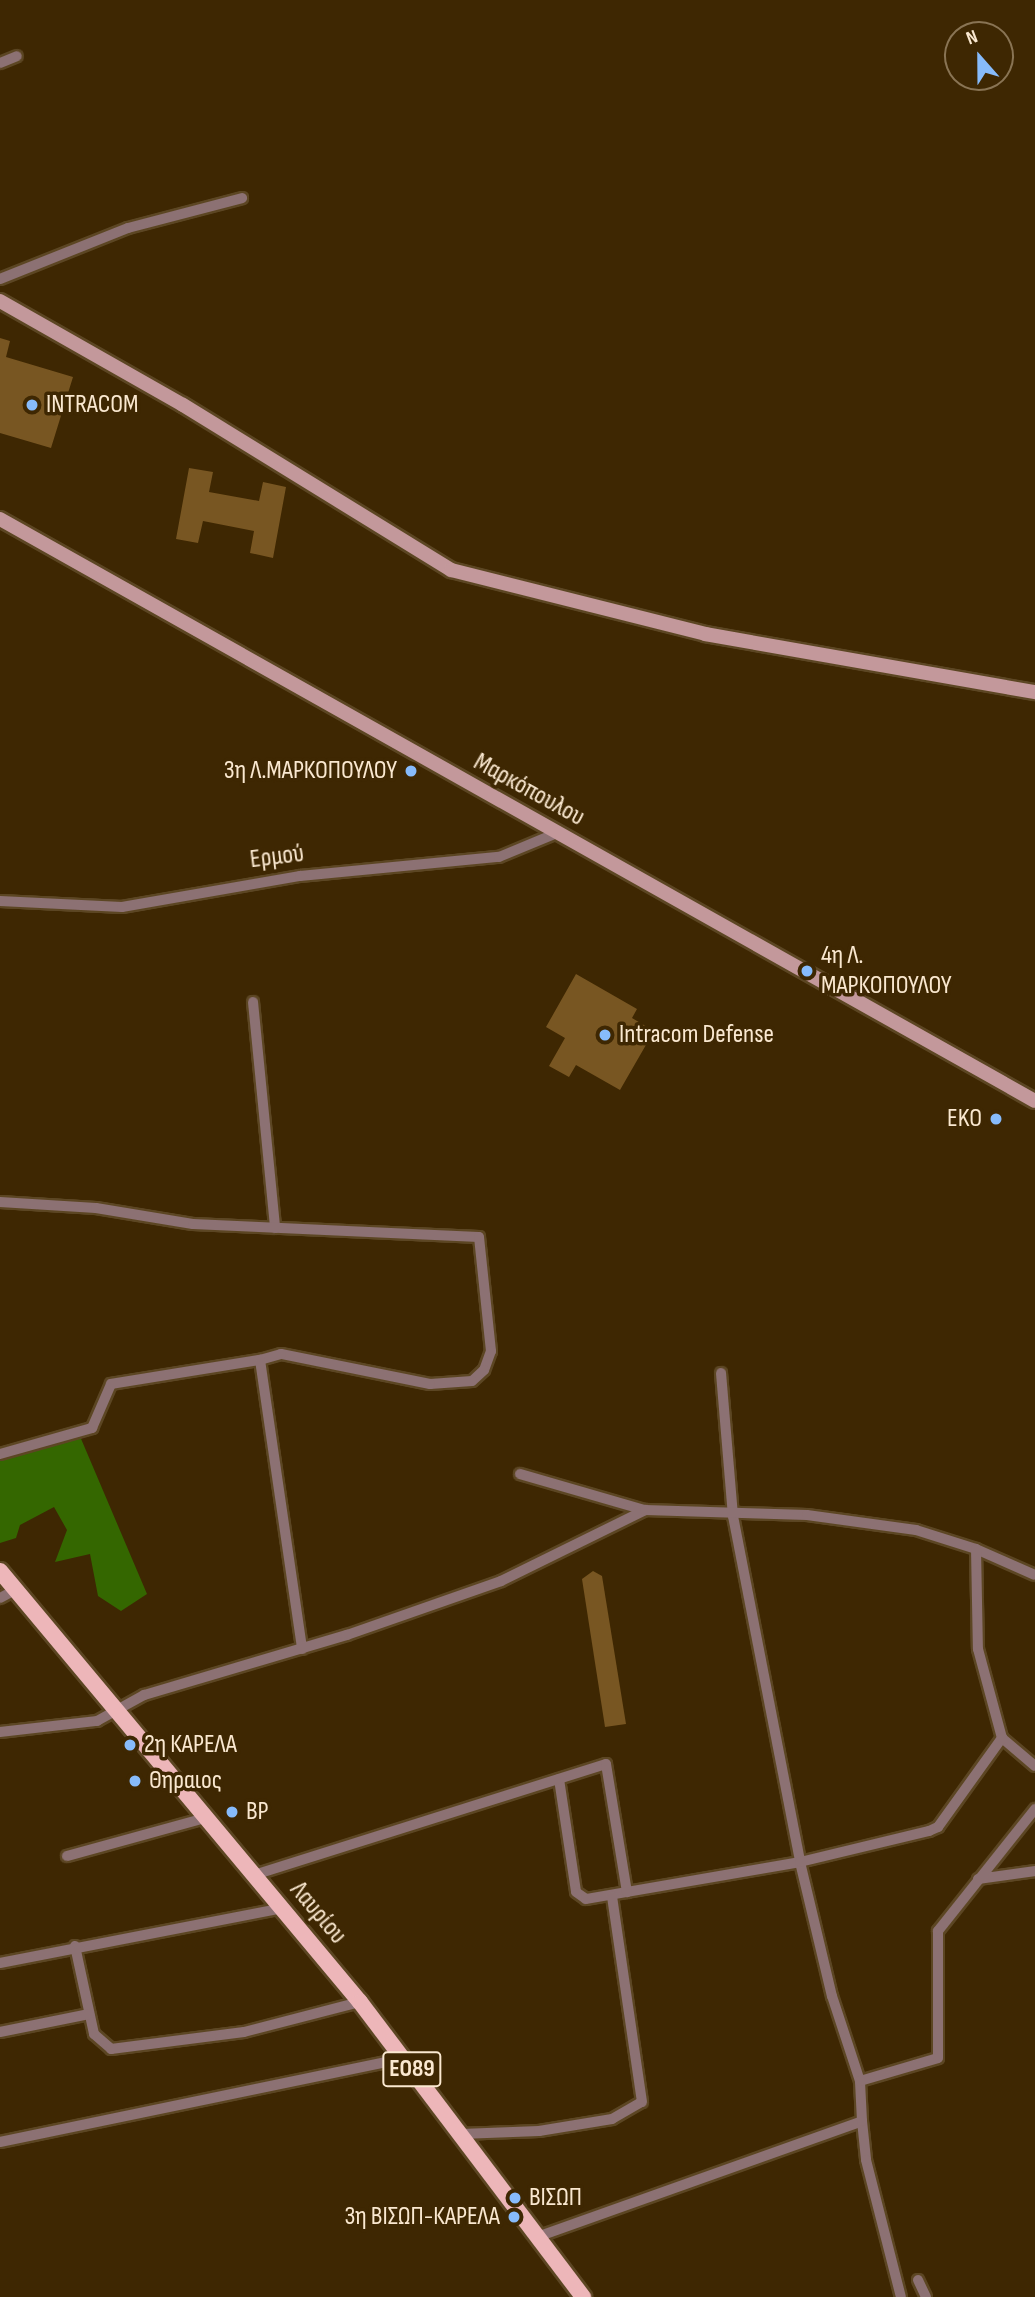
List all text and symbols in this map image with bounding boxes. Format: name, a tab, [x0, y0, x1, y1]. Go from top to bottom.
north arrow	[944, 21, 1014, 91]
text: N	[963, 25, 981, 50]
place label: INTRACOM	[46, 389, 139, 421]
marker: INTRACOM	[24, 397, 40, 413]
street label: Μαρκόπουλου	[468, 747, 590, 833]
place label: 3η Λ.ΜΑΡΚΟΠΟΥΛΟΥ	[224, 755, 397, 787]
marker: 3η Λ.ΜΑΡΚΟΠΟΥΛΟΥ	[403, 763, 419, 779]
street label: Ερμού	[248, 838, 306, 876]
place label: 4η Λ. ΜΑΡΚΟΠΟΥΛΟΥ	[821, 940, 952, 1002]
marker: 4η Λ. ΜΑΡΚΟΠΟΥΛΟΥ	[799, 963, 815, 979]
place label: Intracom Defense	[619, 1019, 774, 1051]
marker: Intracom Defense	[597, 1027, 613, 1043]
place label: EKO	[947, 1103, 982, 1135]
marker: EKO	[988, 1111, 1004, 1127]
place label: 2η ΚΑΡΕΛΑ	[144, 1729, 237, 1761]
marker: 2η ΚΑΡΕΛΑ	[122, 1737, 138, 1753]
place label: Θηραιος	[149, 1765, 222, 1797]
marker: Θηραιος	[127, 1773, 143, 1789]
place label: BP	[246, 1796, 269, 1828]
marker: BP	[224, 1804, 240, 1820]
street label: Λαυρίου	[283, 1875, 353, 1951]
road number: ΕΟ89	[382, 2048, 442, 2090]
place label: ΒΙΣΩΠ	[529, 2182, 582, 2214]
marker: ΒΙΣΩΠ	[507, 2190, 523, 2206]
place label: 3η ΒΙΣΩΠ-ΚΑΡΕΛΑ	[344, 2201, 500, 2233]
marker: 3η ΒΙΣΩΠ-ΚΑΡΕΛΑ	[506, 2209, 522, 2225]

